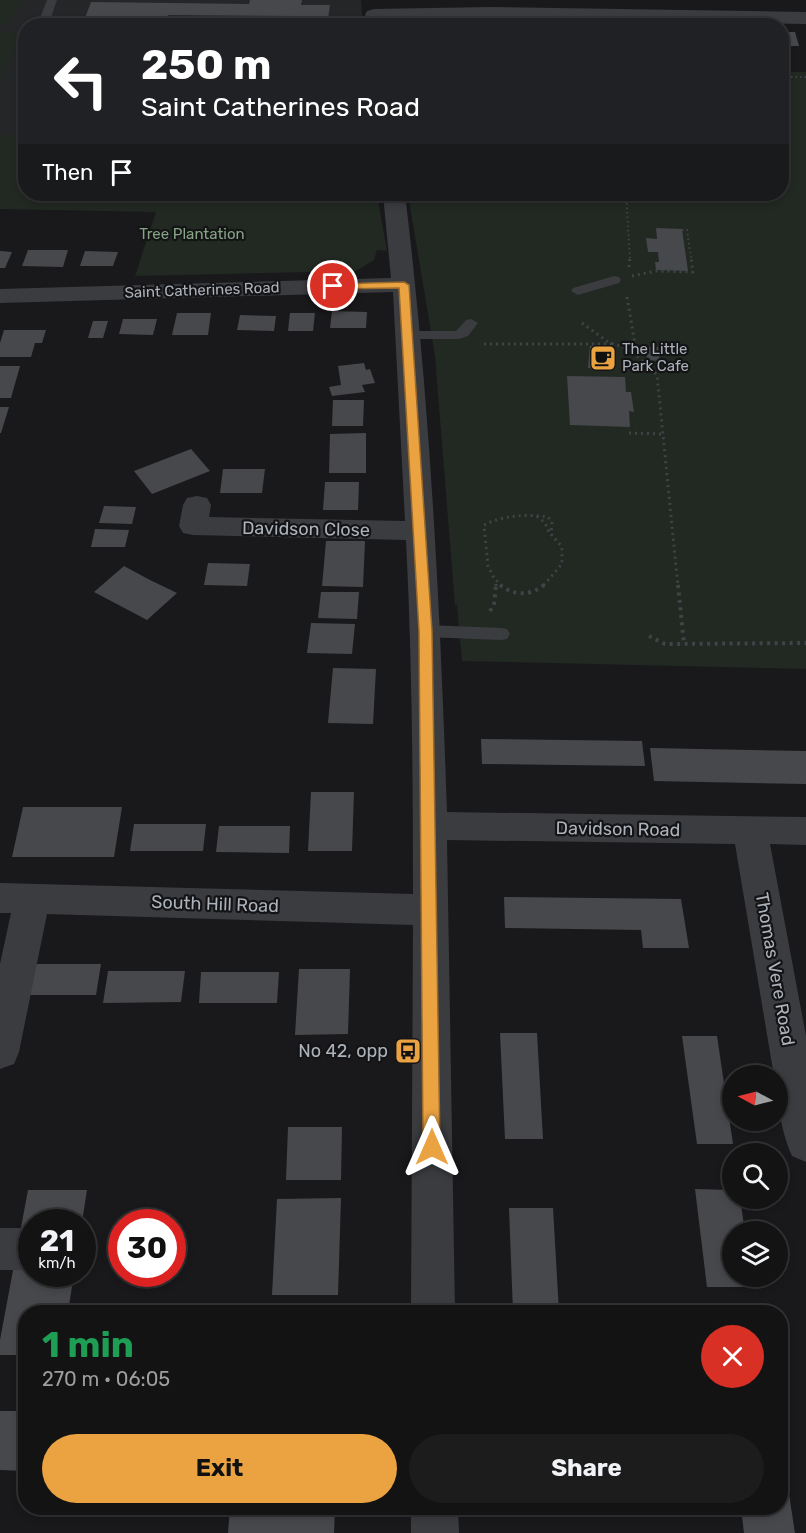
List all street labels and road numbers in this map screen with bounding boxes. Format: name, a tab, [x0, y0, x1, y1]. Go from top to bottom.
street label: Saint Catherines Road	[124, 278, 280, 302]
street label: Davidson Close	[242, 517, 370, 541]
street label: Davidson Road	[555, 817, 681, 841]
street label: South Hill Road	[151, 891, 279, 917]
street label: Thomas Vere Road	[751, 891, 799, 1047]

